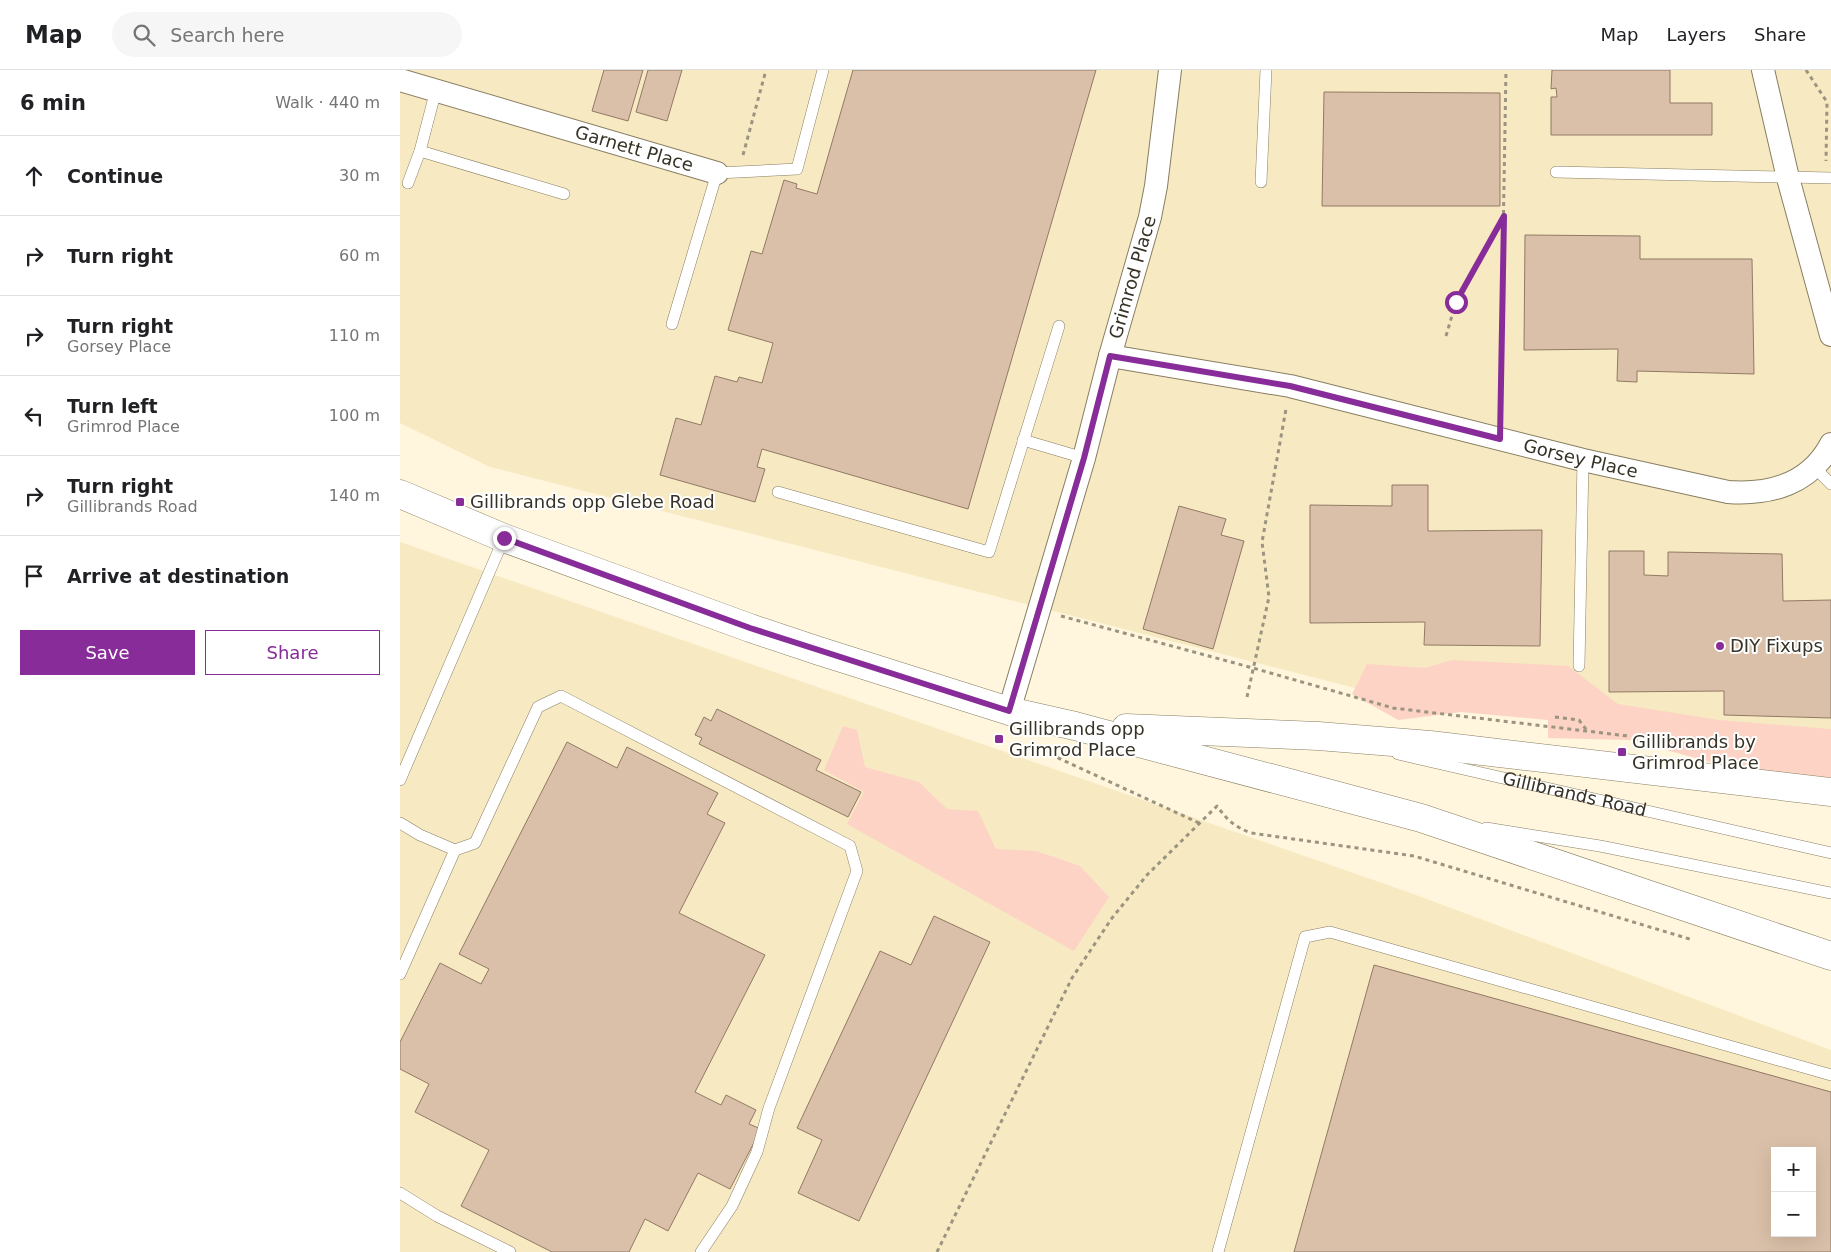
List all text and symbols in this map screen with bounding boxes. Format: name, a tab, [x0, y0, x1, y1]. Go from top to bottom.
search box	[112, 12, 462, 57]
text: Map	[25, 21, 82, 49]
icon: search	[130, 21, 158, 49]
text: Search here	[170, 24, 284, 46]
text: Map	[1600, 24, 1638, 45]
text: Layers	[1666, 24, 1726, 45]
text: Share	[1754, 24, 1806, 45]
text: 6 min	[20, 91, 86, 115]
text: Walk · 440 m	[275, 93, 380, 112]
street label: Garnett Place	[573, 121, 696, 176]
icon: ahead	[20, 162, 48, 190]
text: Continue	[67, 165, 163, 187]
text: 30 m	[339, 166, 380, 185]
street label: Grimrod Place	[1105, 213, 1160, 341]
icon: right	[20, 242, 48, 270]
text: Turn right	[67, 245, 173, 267]
text: 60 m	[339, 246, 380, 265]
route start	[1445, 291, 1468, 314]
text: Turn right	[67, 315, 173, 337]
icon: right	[20, 322, 48, 350]
text: 110 m	[329, 326, 380, 345]
text: Gorsey Place	[67, 337, 171, 356]
text: Turn left	[67, 395, 158, 417]
icon: left	[20, 402, 48, 430]
text: 100 m	[329, 406, 380, 425]
text: Grimrod Place	[67, 417, 180, 436]
street label: Gorsey Place	[1521, 434, 1640, 482]
text: Turn right	[67, 475, 173, 497]
icon: right	[20, 482, 48, 510]
text: 140 m	[329, 486, 380, 505]
place label: Gillibrands opp Glebe Road	[470, 491, 715, 512]
marker: Gillibrands opp Glebe Road	[454, 496, 466, 508]
text: Gillibrands Road	[67, 497, 198, 516]
route end	[493, 527, 516, 550]
icon: arrive	[20, 562, 48, 590]
text: Arrive at destination	[67, 565, 289, 587]
button: Save	[20, 630, 195, 675]
button: Share	[205, 630, 380, 675]
place label: DIY Fixups	[1730, 635, 1823, 656]
marker: DIY Fixups	[1714, 640, 1726, 652]
place label: Gillibrands opp Grimrod Place	[1009, 718, 1145, 760]
place label: Gillibrands by Grimrod Place	[1632, 731, 1759, 773]
marker: Gillibrands opp Grimrod Place	[993, 733, 1005, 745]
marker: Gillibrands by Grimrod Place	[1616, 746, 1628, 758]
street label: Gillibrands Road	[1501, 767, 1649, 820]
map controls	[1771, 1147, 1816, 1237]
button: +	[1771, 1147, 1816, 1192]
button: −	[1771, 1192, 1816, 1237]

